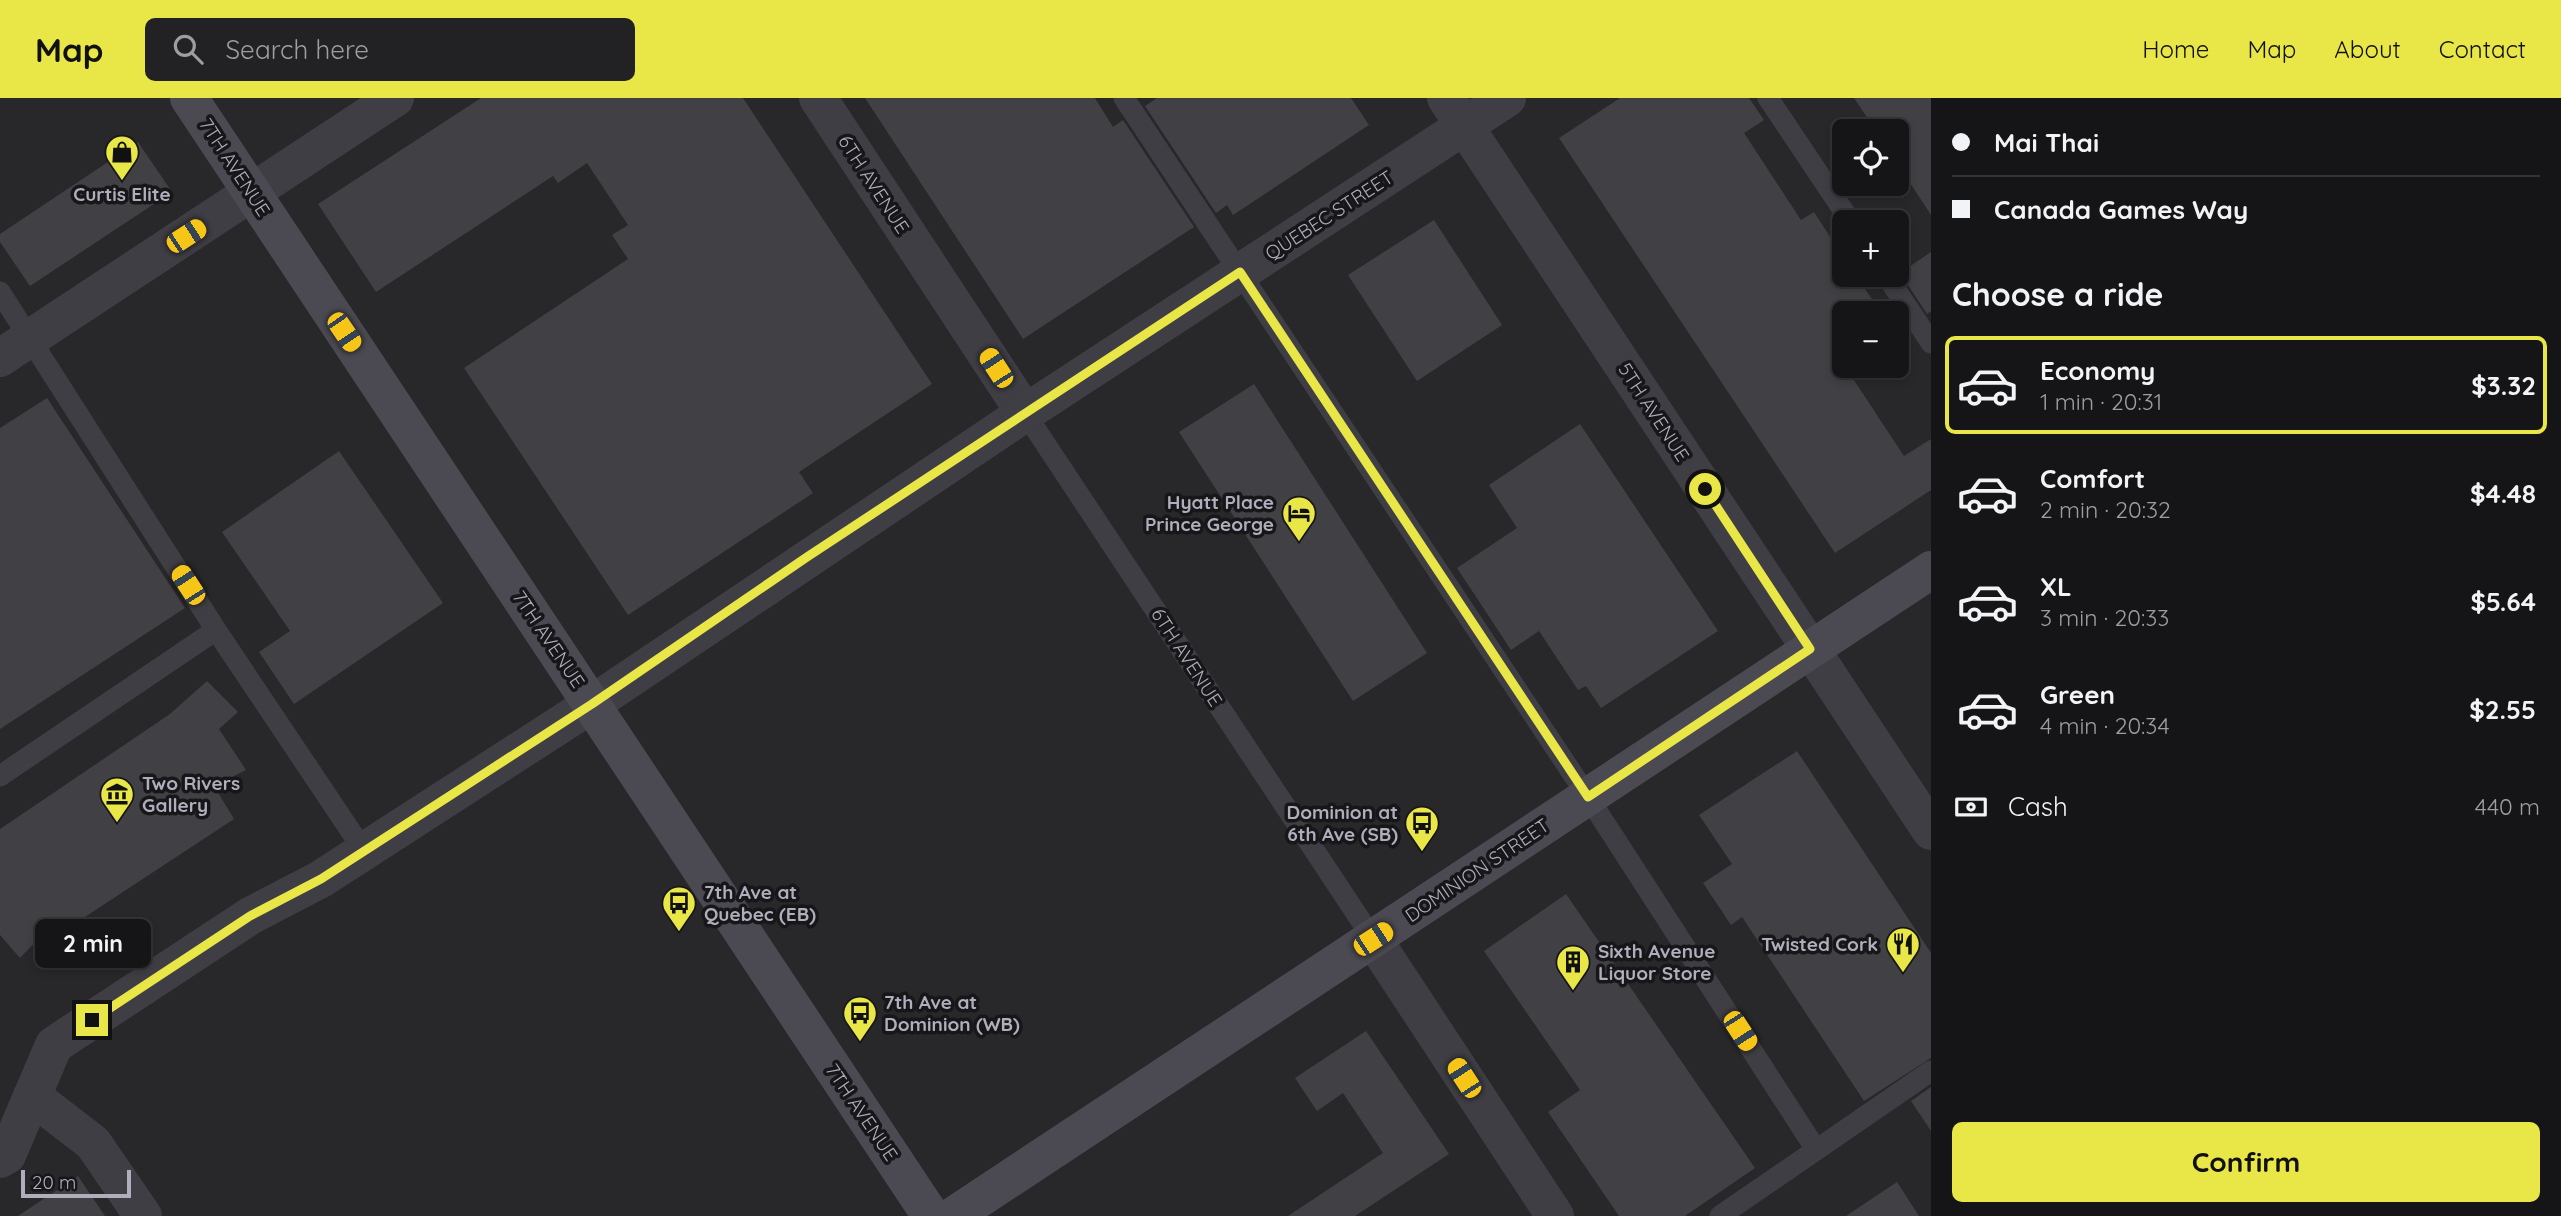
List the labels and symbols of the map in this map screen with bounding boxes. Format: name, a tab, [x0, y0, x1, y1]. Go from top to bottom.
street label: 7TH AVENUE	[194, 113, 276, 221]
street label: 6TH AVENUE	[833, 130, 915, 238]
shop icon: Curtis Elite	[103, 133, 141, 182]
street label: QUEBEC STREET	[1261, 165, 1397, 265]
place label: Curtis Elite	[73, 182, 171, 206]
car	[163, 216, 210, 256]
car	[324, 309, 365, 355]
car	[976, 345, 1017, 391]
street label: 5TH AVENUE	[1613, 358, 1695, 466]
route start	[1689, 473, 1721, 505]
place label: Hyatt Place Prince George	[1145, 490, 1274, 536]
hotel icon: Hyatt Place Prince George	[1280, 494, 1318, 543]
car	[168, 562, 209, 608]
street label: 7TH AVENUE	[508, 586, 590, 692]
street label: 6TH AVENUE	[1146, 603, 1228, 711]
place label: Two Rivers Gallery	[142, 771, 240, 817]
museum icon: Two Rivers Gallery	[98, 775, 136, 824]
place label: Dominion at 6th Ave (SB)	[1286, 800, 1398, 846]
bus stop icon: Dominion at 6th Ave (SB)	[1403, 804, 1441, 853]
street label: DOMINION STREET	[1400, 813, 1554, 927]
place label: 7th Ave at Quebec (EB)	[704, 880, 816, 926]
bus stop icon: 7th Ave at Quebec (EB)	[660, 884, 698, 933]
callout: 2 min	[34, 918, 150, 968]
car	[1350, 919, 1397, 959]
restaurant icon: Twisted Cork	[1884, 925, 1922, 974]
place label: Twisted Cork	[1761, 932, 1878, 956]
place label: Sixth Avenue Liquor Store	[1598, 939, 1715, 985]
building icon: Sixth Avenue Liquor Store	[1554, 943, 1592, 992]
place label: 7th Ave at Dominion (WB)	[884, 990, 1020, 1036]
bus stop icon: 7th Ave at Dominion (WB)	[841, 994, 879, 1043]
route end	[76, 1004, 108, 1036]
car	[1720, 1008, 1761, 1054]
car	[1444, 1055, 1485, 1101]
street label: 7TH AVENUE	[821, 1059, 903, 1165]
scale bar	[21, 1167, 131, 1199]

